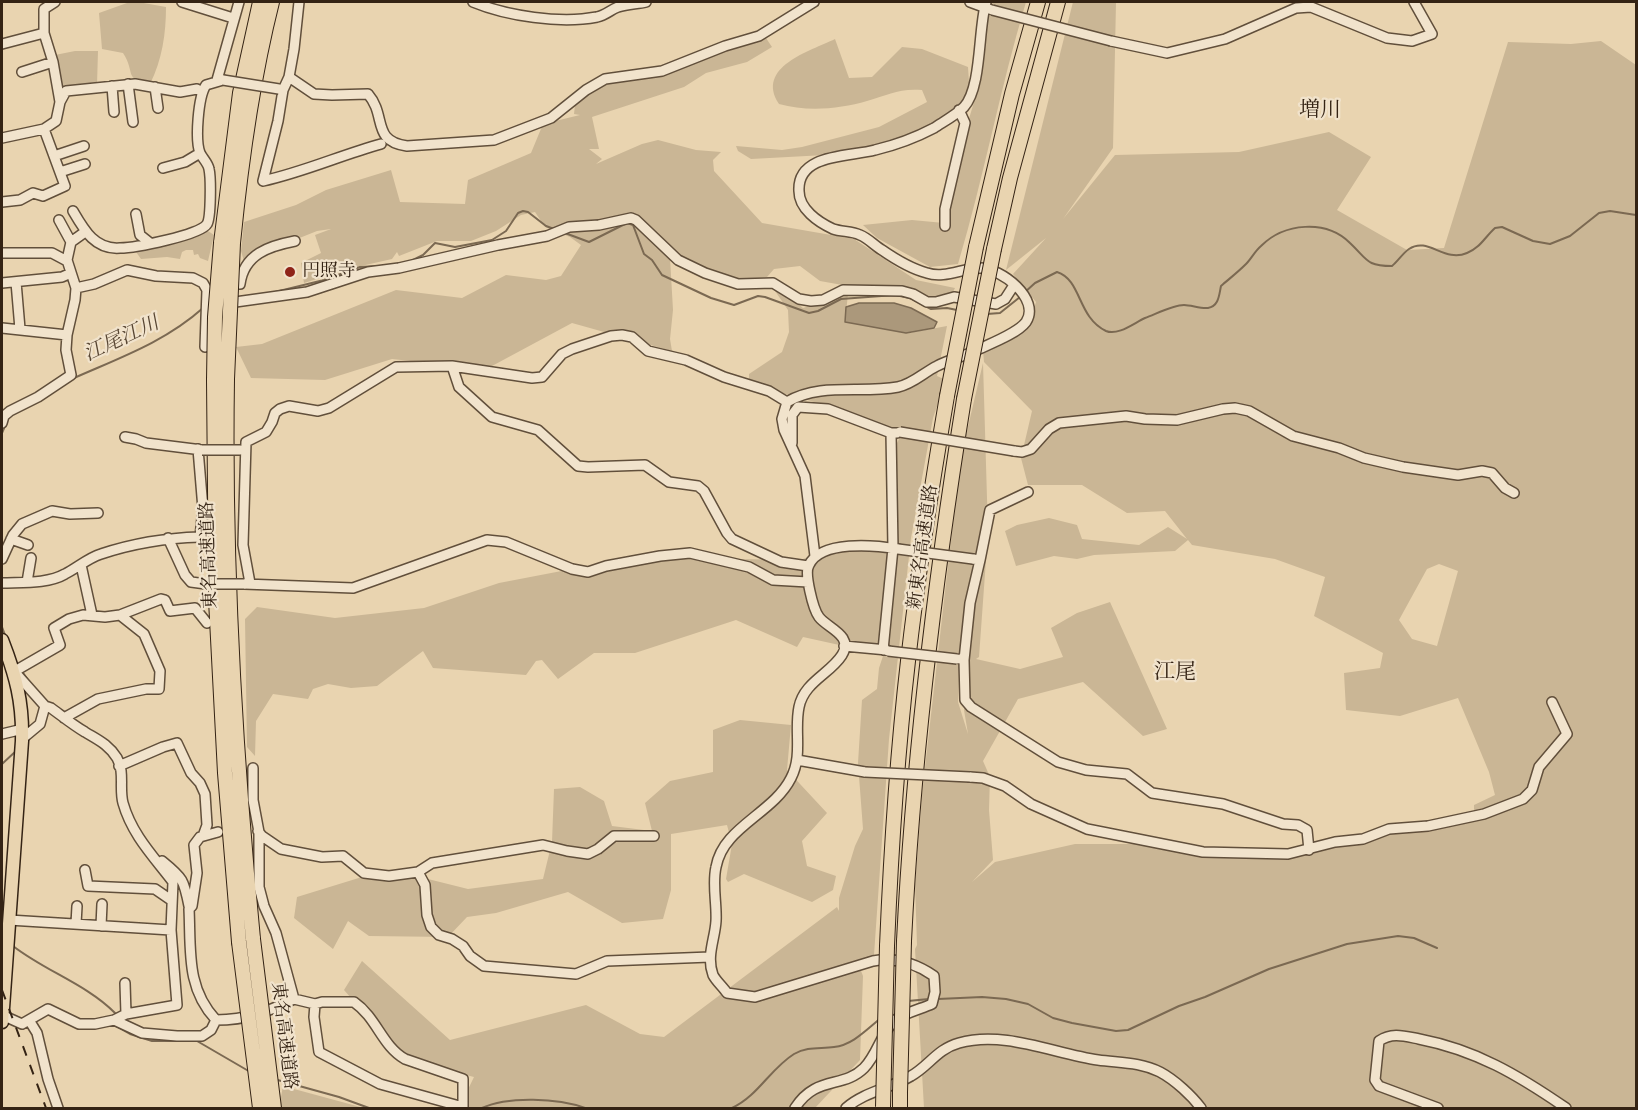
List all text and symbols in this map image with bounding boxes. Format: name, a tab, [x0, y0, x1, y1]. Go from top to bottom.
district label: 増川	[1299, 98, 1341, 124]
place label: 円照寺	[302, 261, 356, 283]
marker: 円照寺	[283, 265, 297, 279]
water label: 江尾江川	[81, 312, 163, 368]
street label: 新東名高速道路	[905, 483, 943, 611]
street label: 東名高速道路	[197, 501, 223, 609]
district label: 江尾	[1154, 660, 1196, 686]
street label: 東名高速道路	[266, 981, 300, 1091]

